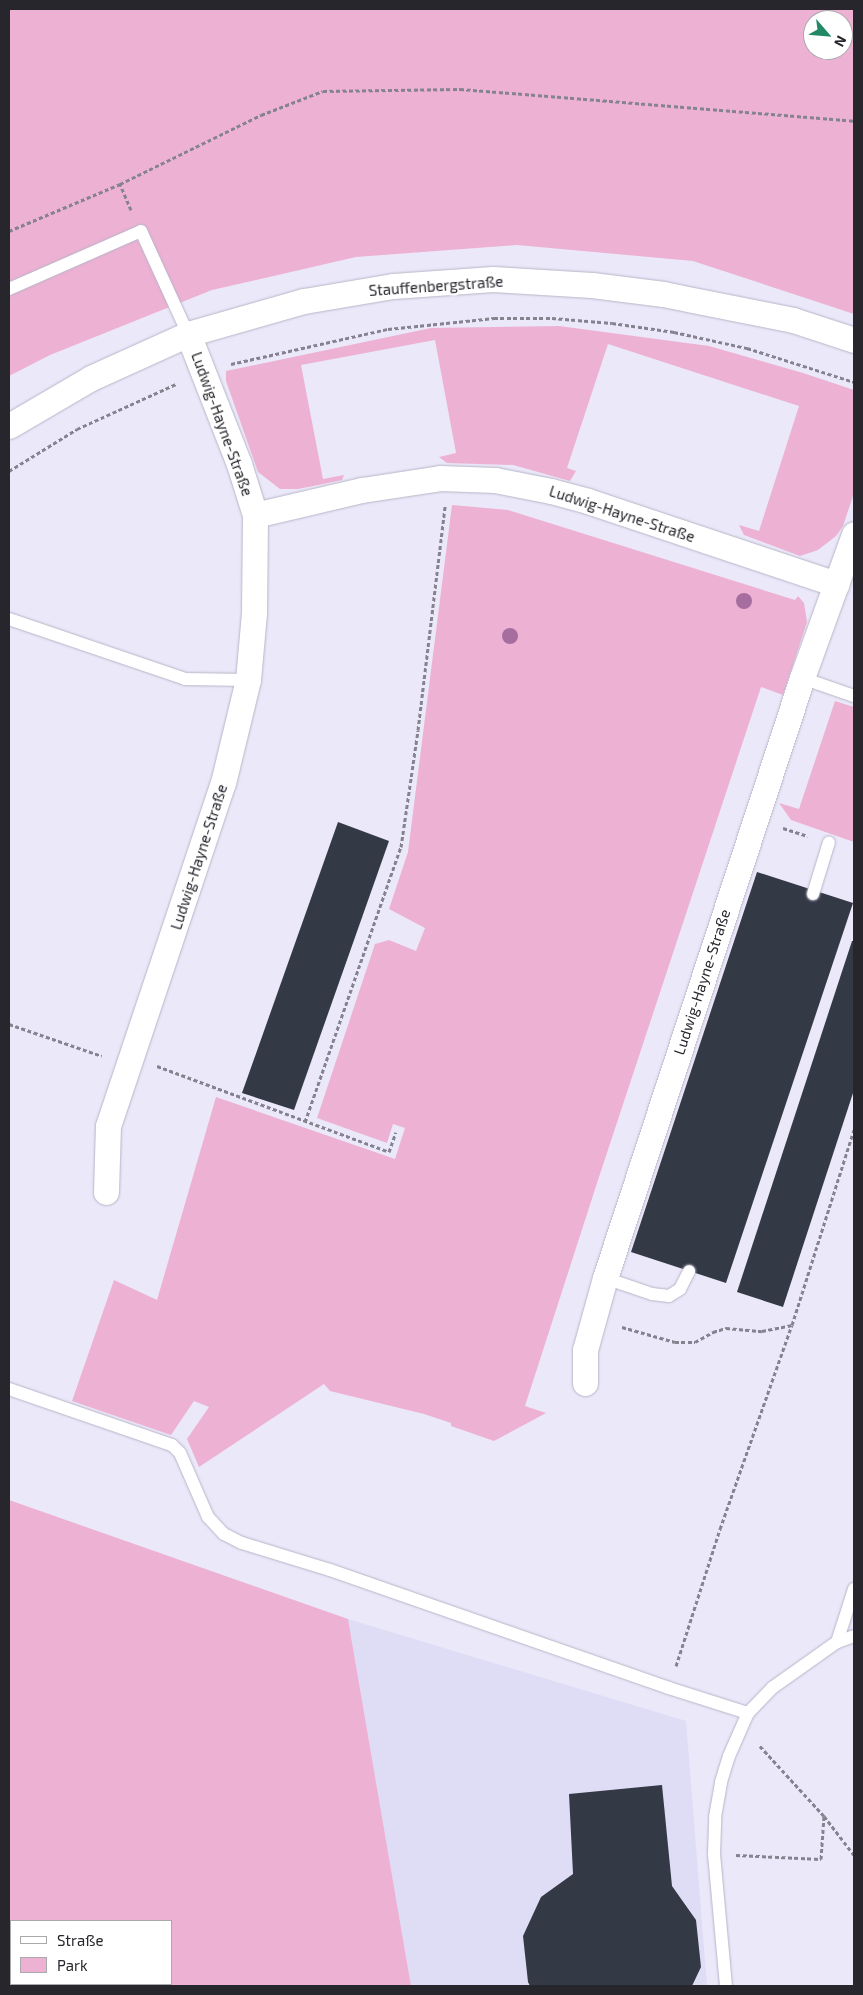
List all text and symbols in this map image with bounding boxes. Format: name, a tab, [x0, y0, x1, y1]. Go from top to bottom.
north arrow	[803, 10, 853, 60]
text: N	[831, 33, 851, 50]
street label: Stauffenbergstraße	[368, 272, 504, 300]
street label: Ludwig-Hayne-Straße	[188, 349, 256, 499]
street label: Ludwig-Hayne-Straße	[547, 482, 697, 546]
street label: Ludwig-Hayne-Straße	[167, 782, 231, 932]
street label: Ludwig-Hayne-Straße	[670, 907, 734, 1057]
legend	[10, 1920, 172, 1985]
text: Straße	[57, 1931, 103, 1949]
text: Park	[57, 1956, 88, 1974]

